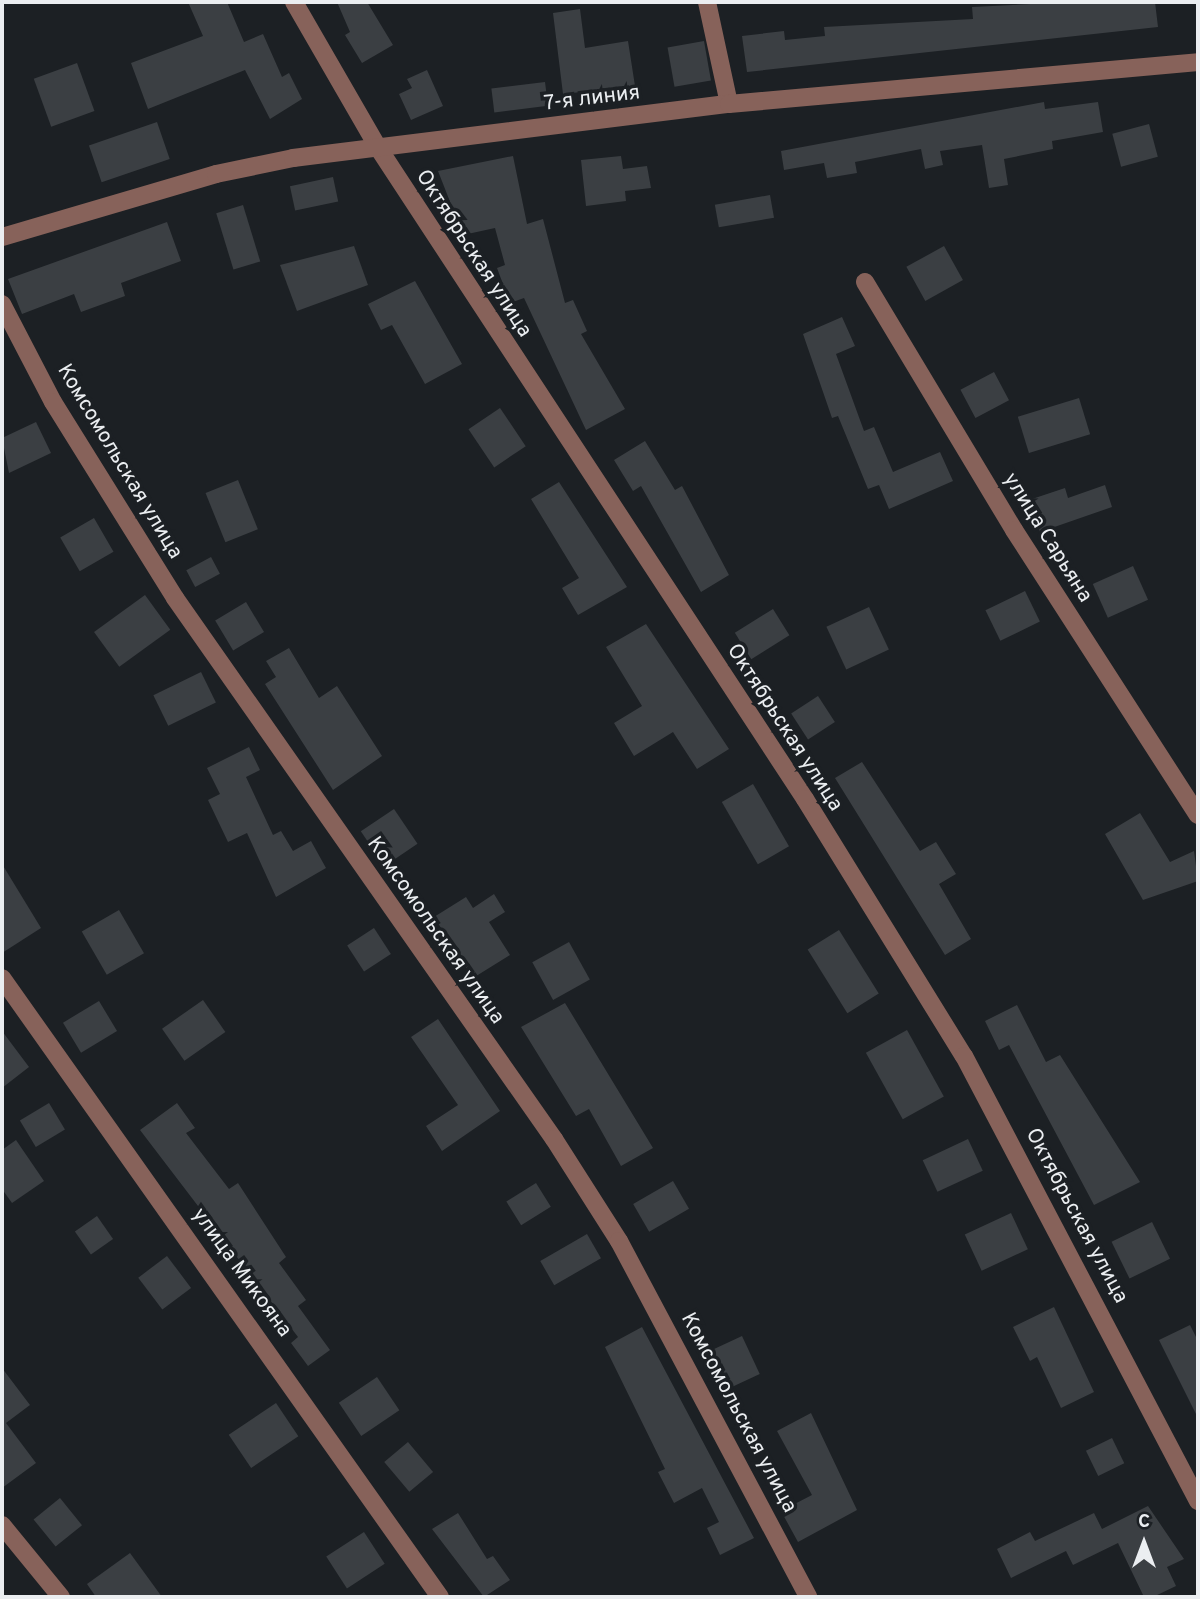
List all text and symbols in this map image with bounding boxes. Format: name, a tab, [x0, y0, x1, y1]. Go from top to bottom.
street label: 7-я линия	[543, 81, 641, 117]
street label: Октябрьская улица	[409, 166, 537, 342]
street label: Комсомольская улица	[51, 360, 187, 564]
street label: улица Сарьяна	[997, 469, 1097, 607]
street label: Октябрьская улица	[720, 640, 848, 816]
street label: Комсомольская улица	[361, 833, 509, 1029]
street label: Октябрьская улица	[1019, 1124, 1133, 1308]
street label: улица Микояна	[186, 1203, 296, 1343]
street label: Комсомольская улица	[675, 1309, 801, 1517]
north arrow	[1109, 1508, 1179, 1578]
text: С	[1138, 1510, 1150, 1534]

